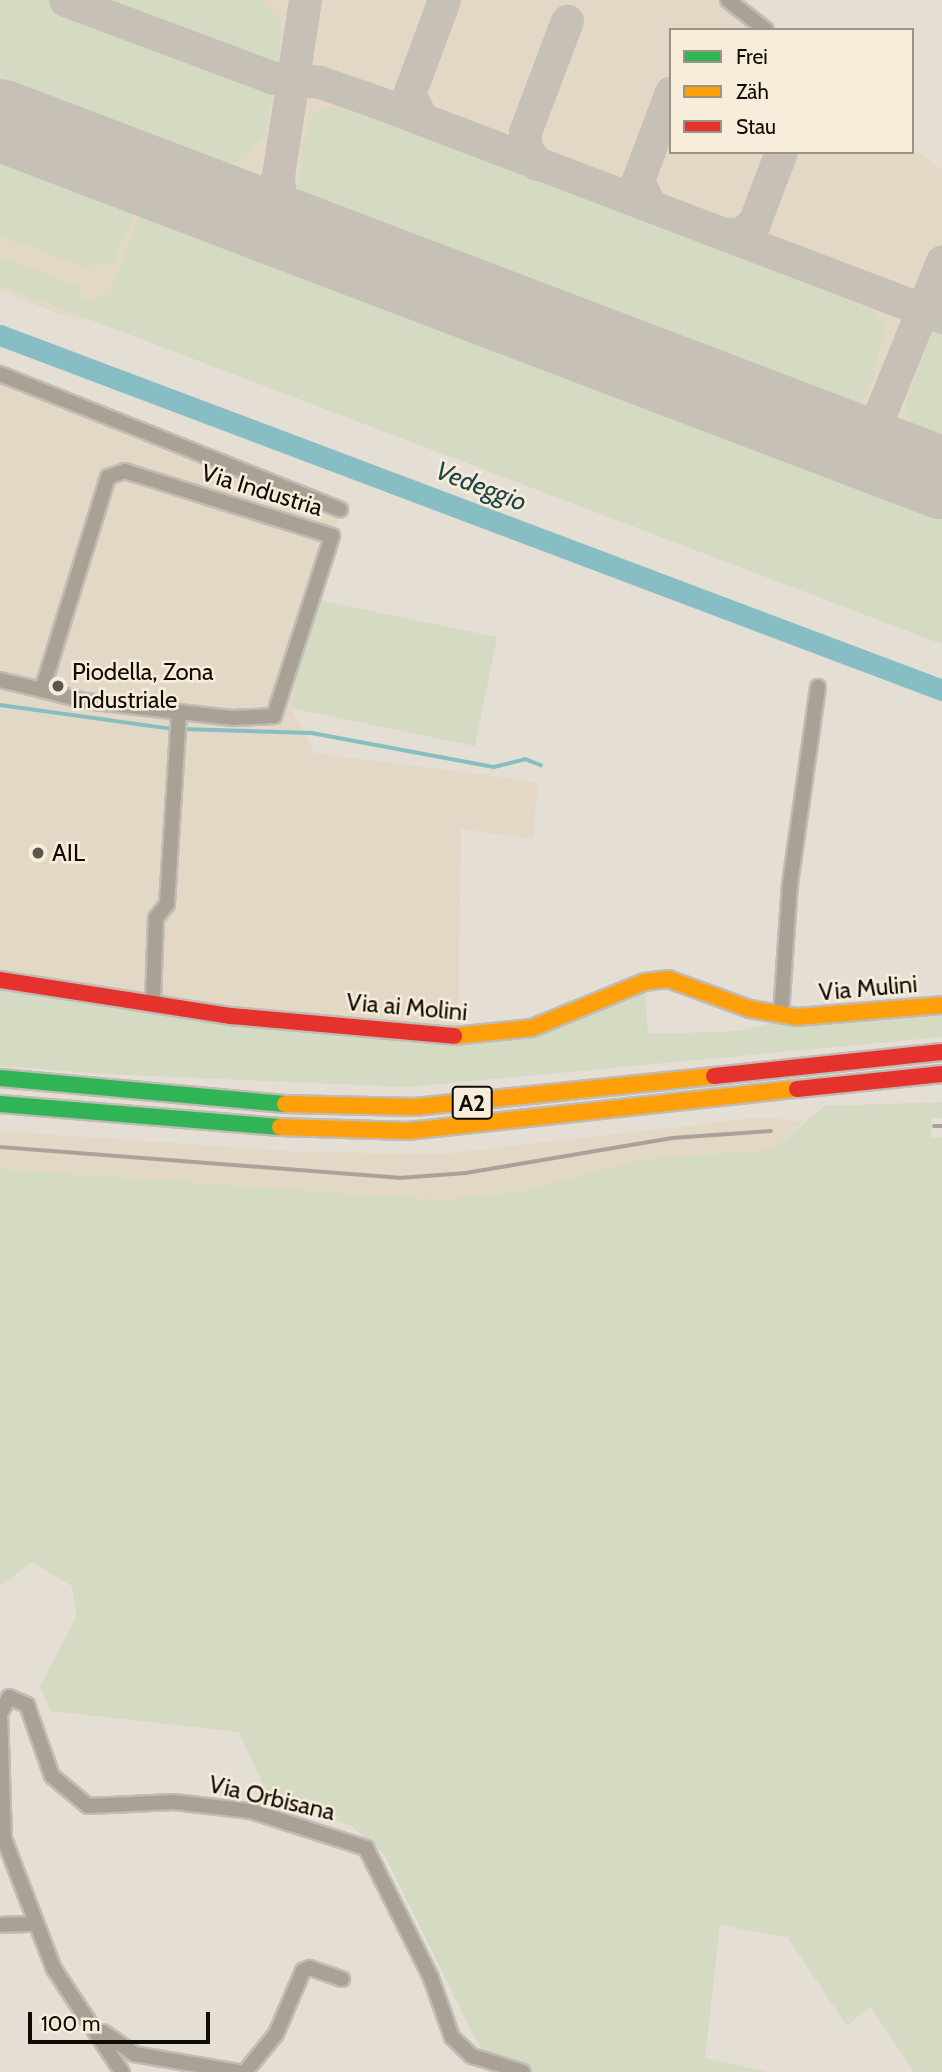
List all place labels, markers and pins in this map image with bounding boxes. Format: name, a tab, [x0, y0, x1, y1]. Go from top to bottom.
place label: Piodella, Zona Industriale	[72, 658, 214, 714]
marker: Piodella, Zona Industriale	[50, 678, 66, 694]
place label: AIL	[52, 839, 85, 867]
marker: AIL	[30, 845, 46, 861]

